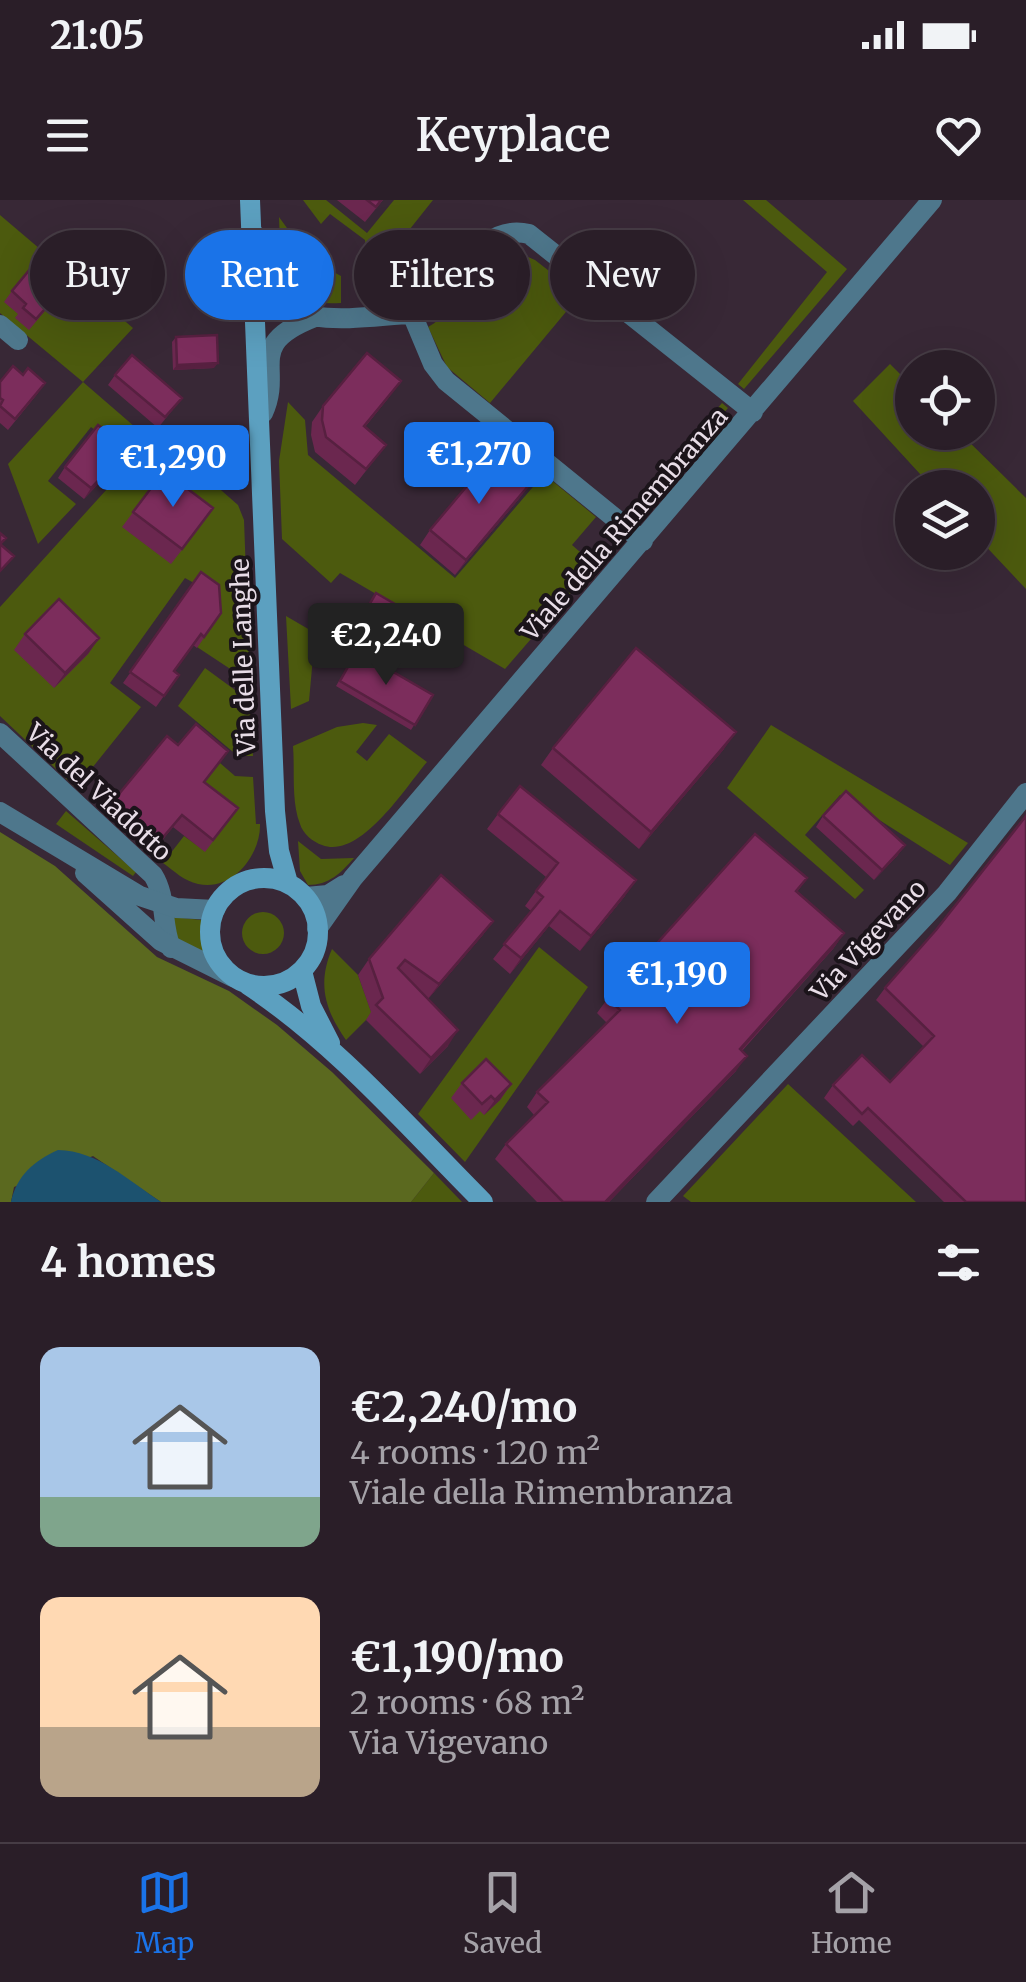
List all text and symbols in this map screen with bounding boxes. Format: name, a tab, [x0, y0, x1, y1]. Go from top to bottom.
text: 21:05	[50, 12, 145, 59]
text: Keyplace	[415, 107, 611, 163]
icon: menu	[40, 108, 95, 163]
icon: heart	[931, 108, 986, 163]
chip: Buy	[30, 230, 165, 320]
chip: Rent	[185, 230, 334, 320]
chip: Filters	[354, 230, 530, 320]
chip: New	[550, 230, 695, 320]
map controls	[895, 350, 995, 570]
button: locate	[895, 350, 995, 450]
street label: Viale della Rimembranza	[513, 401, 734, 648]
pin: €1,270	[398, 422, 560, 507]
pin: €1,290	[92, 425, 254, 510]
text: €1,270	[426, 434, 532, 474]
text: €1,290	[119, 437, 227, 477]
button: layers	[895, 470, 995, 570]
street label: Via delle Langhe	[224, 558, 262, 757]
pin: €2,240	[305, 603, 467, 688]
text: €2,240	[330, 615, 442, 655]
street label: Via del Viadotto	[19, 716, 178, 868]
street label: Via Vigevano	[803, 872, 933, 1008]
pin: €1,190	[596, 942, 758, 1027]
text: €1,190	[626, 954, 728, 994]
icon: filters	[931, 1235, 986, 1290]
text: 4 homes	[40, 1236, 217, 1288]
text: €2,240/mo	[350, 1381, 577, 1433]
icon: home	[120, 1387, 240, 1507]
text: 4 rooms · 120 m²	[350, 1433, 600, 1473]
text: Viale della Rimembranza	[350, 1473, 733, 1513]
text: €1,190/mo	[350, 1631, 564, 1683]
icon: home	[120, 1637, 240, 1757]
text: 2 rooms · 68 m²	[350, 1683, 584, 1723]
text: Via Vigevano	[350, 1723, 548, 1763]
tab: Map	[134, 1865, 194, 1961]
tab: Saved	[463, 1865, 542, 1961]
tab: Home	[811, 1865, 892, 1961]

